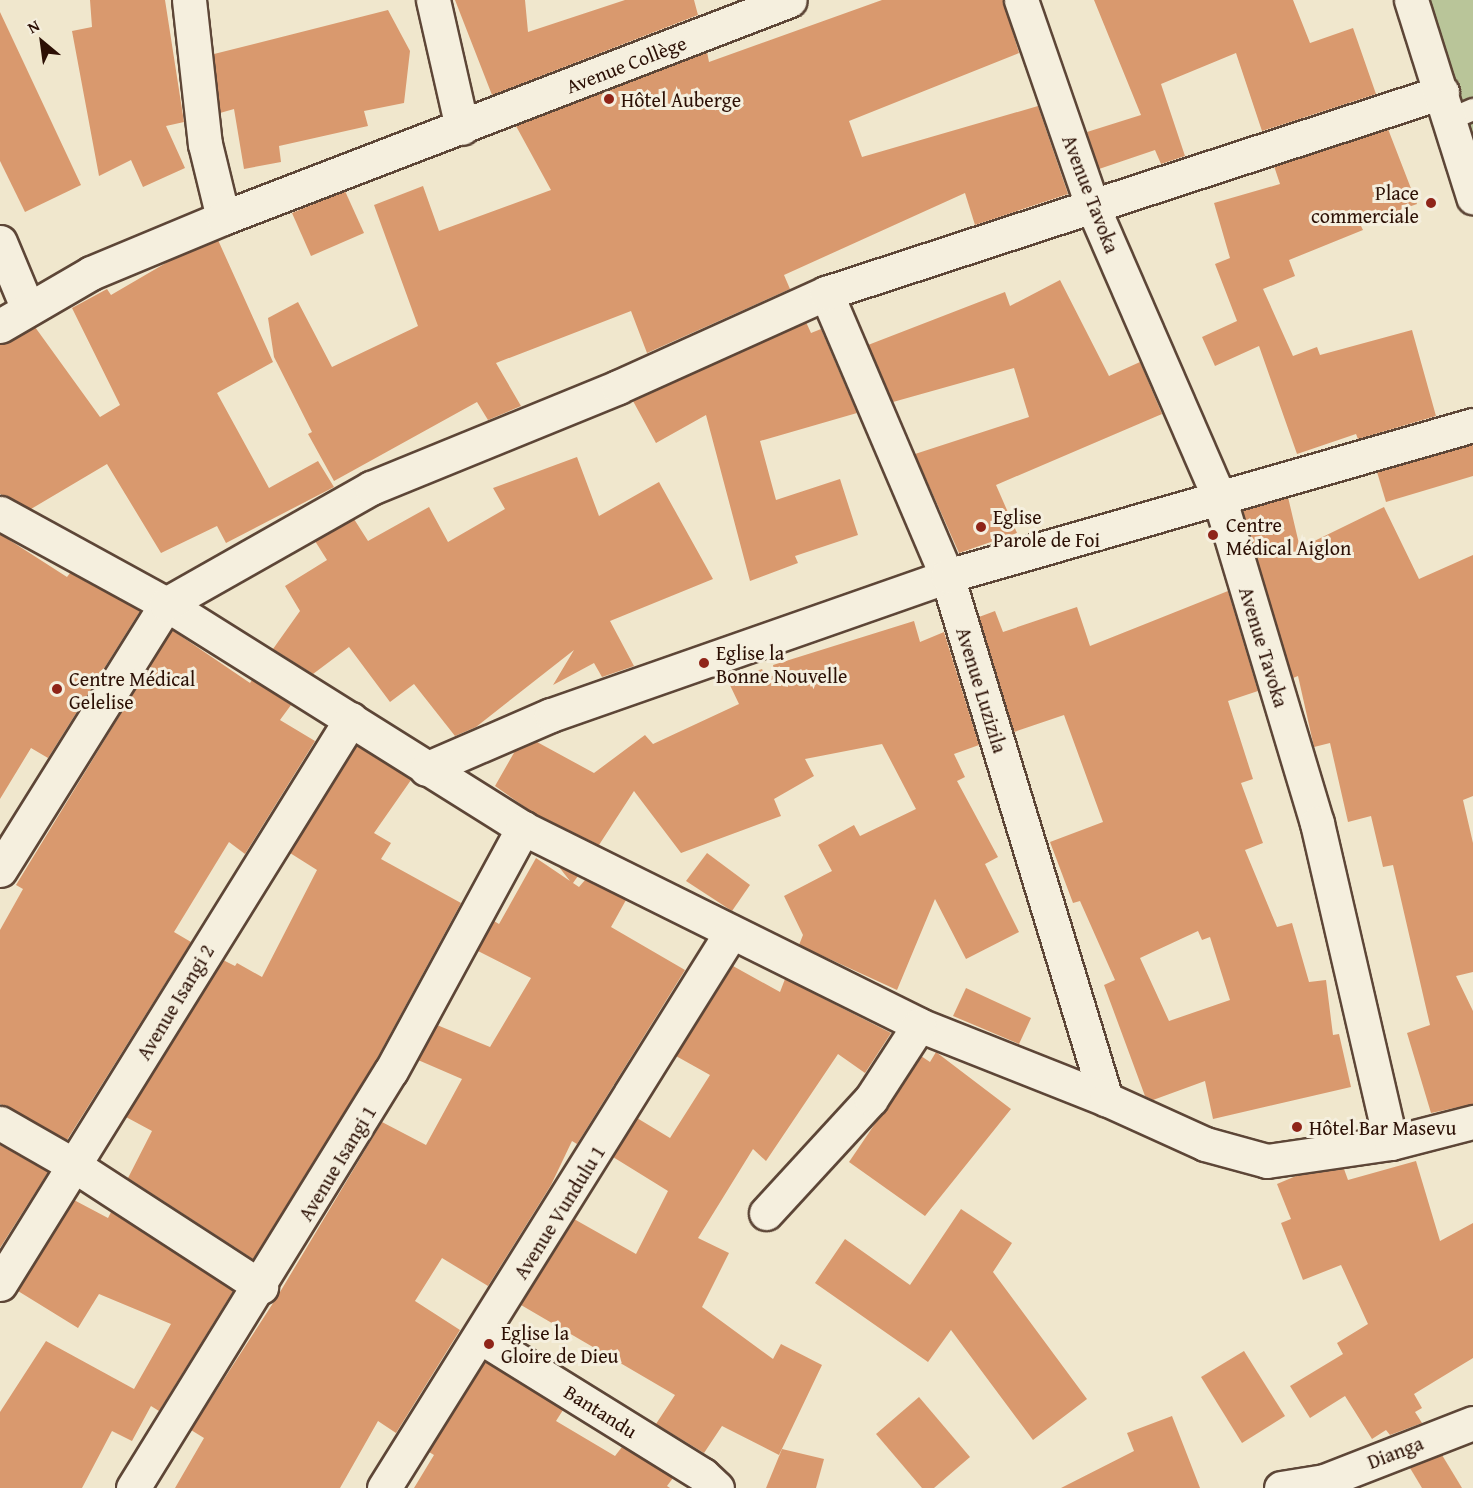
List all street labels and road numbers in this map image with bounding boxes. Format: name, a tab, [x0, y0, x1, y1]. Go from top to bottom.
street label: Avenue Collège	[562, 30, 690, 98]
street label: Avenue Tavoka	[1057, 131, 1125, 257]
street label: Avenue Tavoka	[1234, 584, 1294, 710]
street label: Avenue Luzizila	[951, 624, 1013, 756]
street label: Avenue Isangi 2	[131, 940, 219, 1064]
street label: Avenue Isangi 1	[293, 1101, 381, 1225]
street label: Avenue Vundulu 1	[508, 1141, 610, 1283]
street label: Bantandu	[560, 1379, 642, 1443]
street label: Dianga	[1364, 1430, 1426, 1474]

